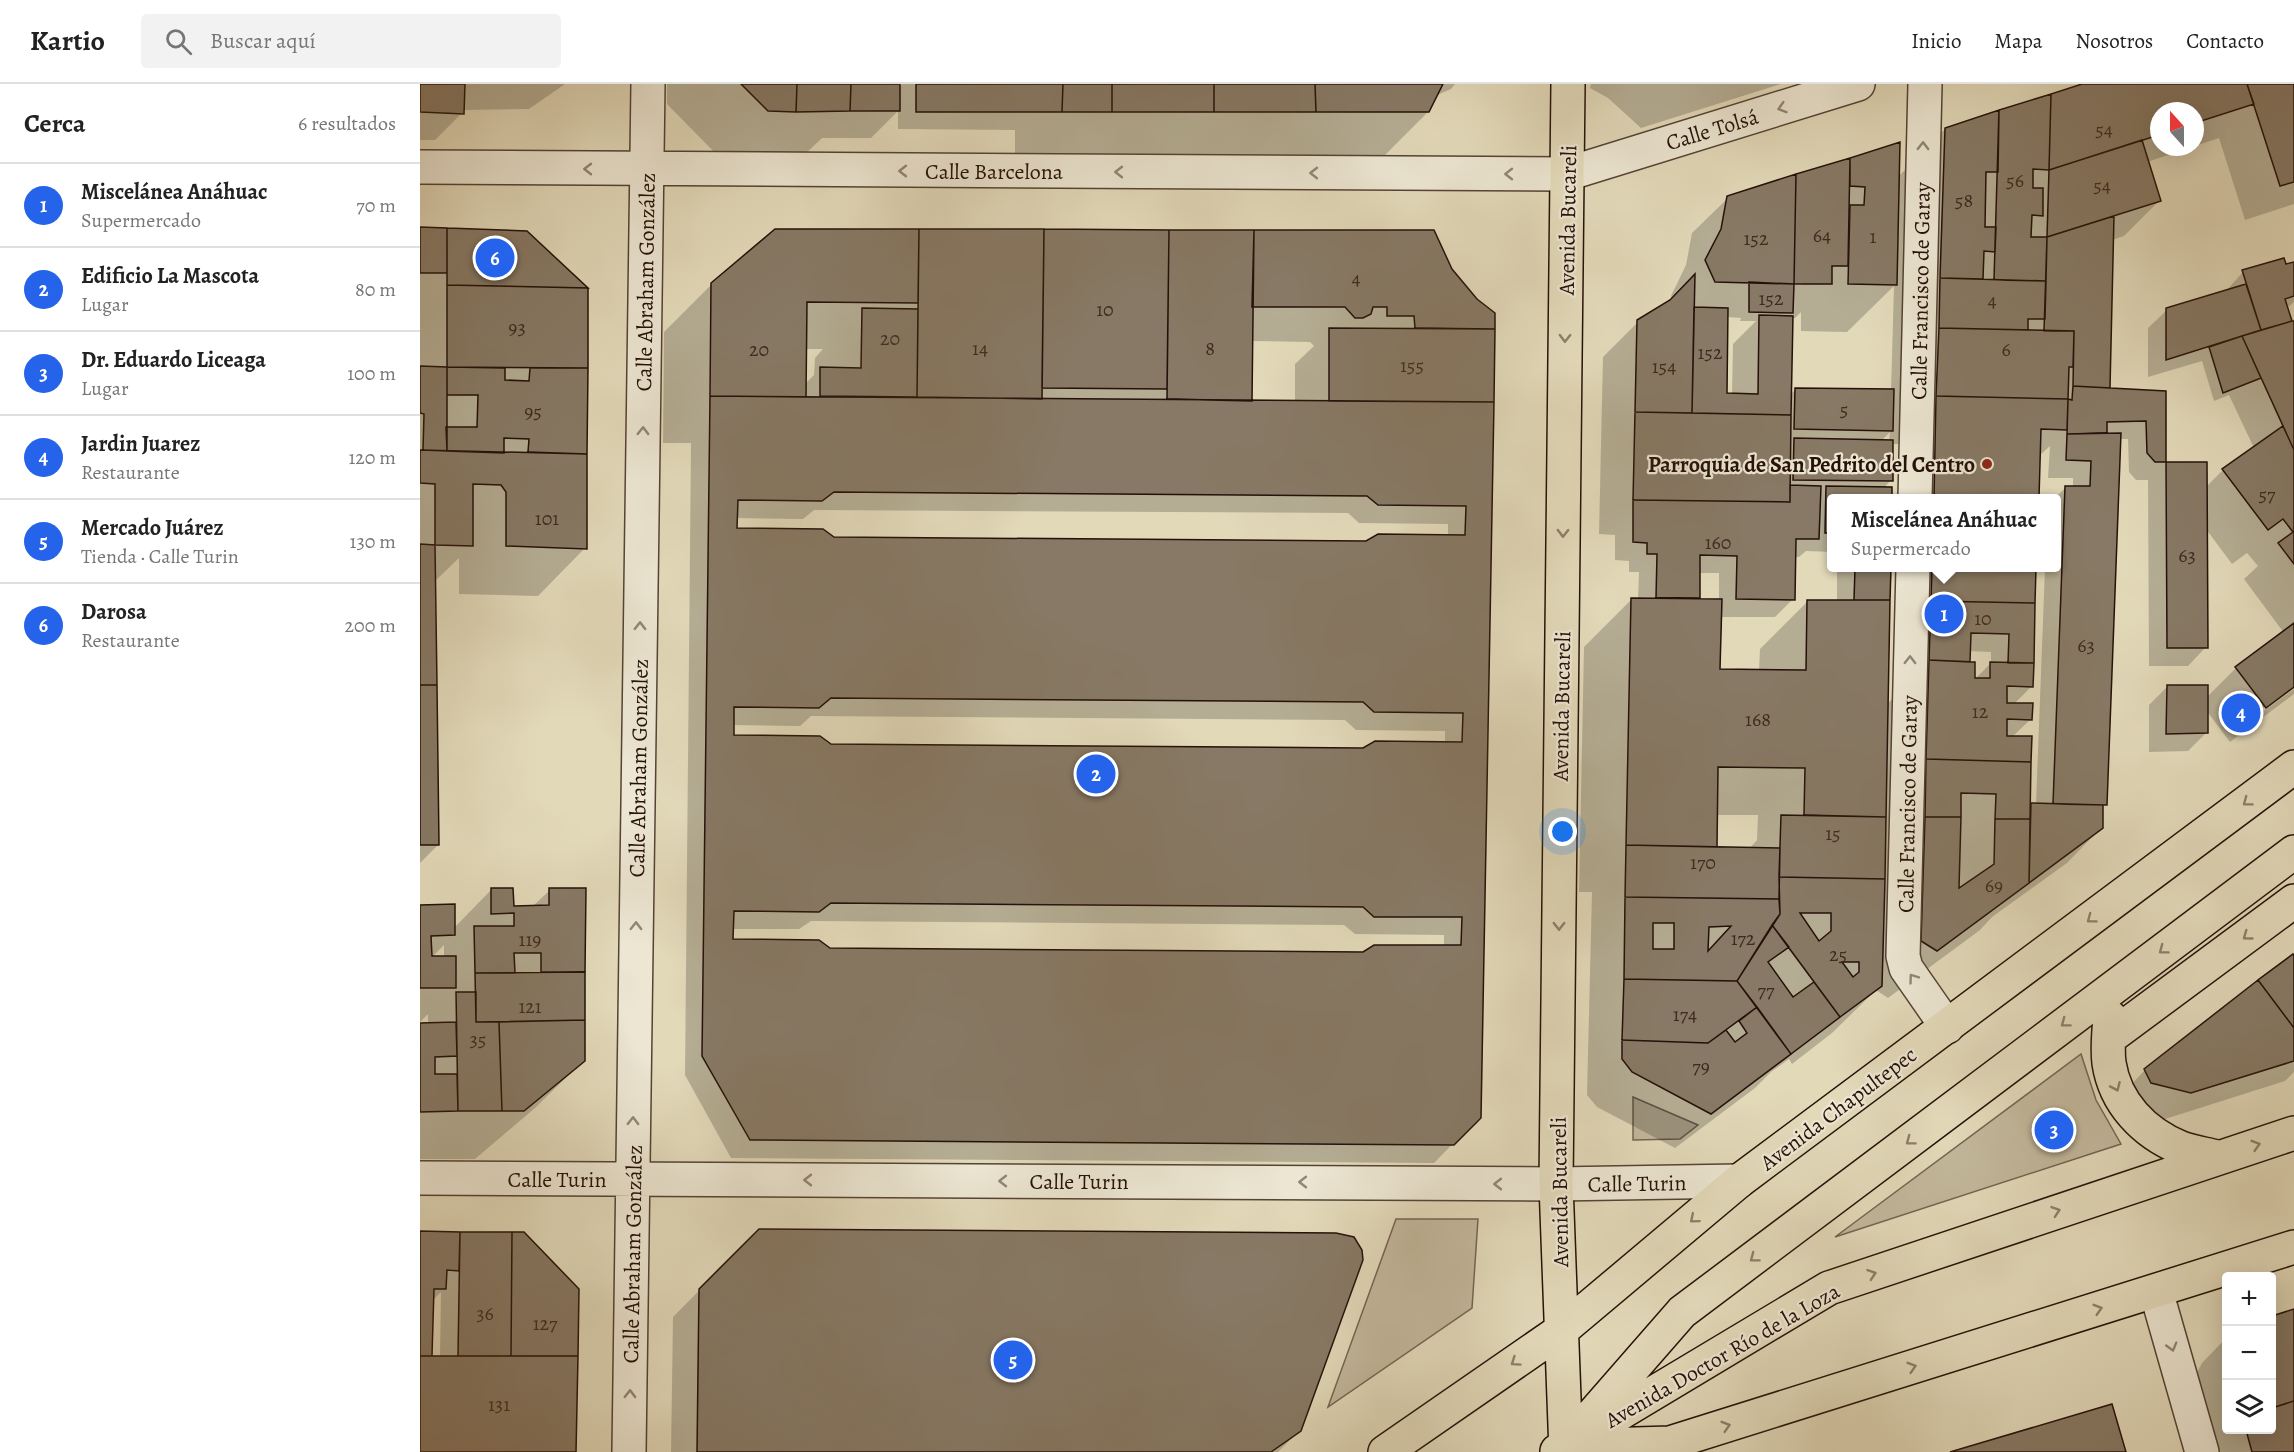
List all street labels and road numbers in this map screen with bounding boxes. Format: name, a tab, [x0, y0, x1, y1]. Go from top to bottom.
street label: Calle Tolsá	[1662, 101, 1763, 158]
street label: Avenida Bucareli	[1552, 145, 1584, 296]
street label: Calle Barcelona	[925, 157, 1064, 187]
street label: Calle Abraham González	[629, 172, 663, 392]
street label: Calle Francisco de Garay	[1904, 182, 1938, 400]
street label: Avenida Bucareli	[1546, 631, 1578, 782]
street label: Calle Abraham González	[622, 658, 656, 878]
street label: Calle Francisco de Garay	[1891, 695, 1925, 913]
street label: Avenida Chapultepec	[1753, 1040, 1923, 1178]
street label: Avenida Bucareli	[1544, 1117, 1576, 1268]
street label: Calle Abraham González	[616, 1144, 650, 1364]
street label: Calle Turin	[508, 1165, 606, 1195]
street label: Calle Turin	[1030, 1167, 1128, 1197]
street label: Calle Turin	[1587, 1168, 1687, 1200]
street label: Avenida Doctor Río de la Loza	[1599, 1276, 1846, 1436]

